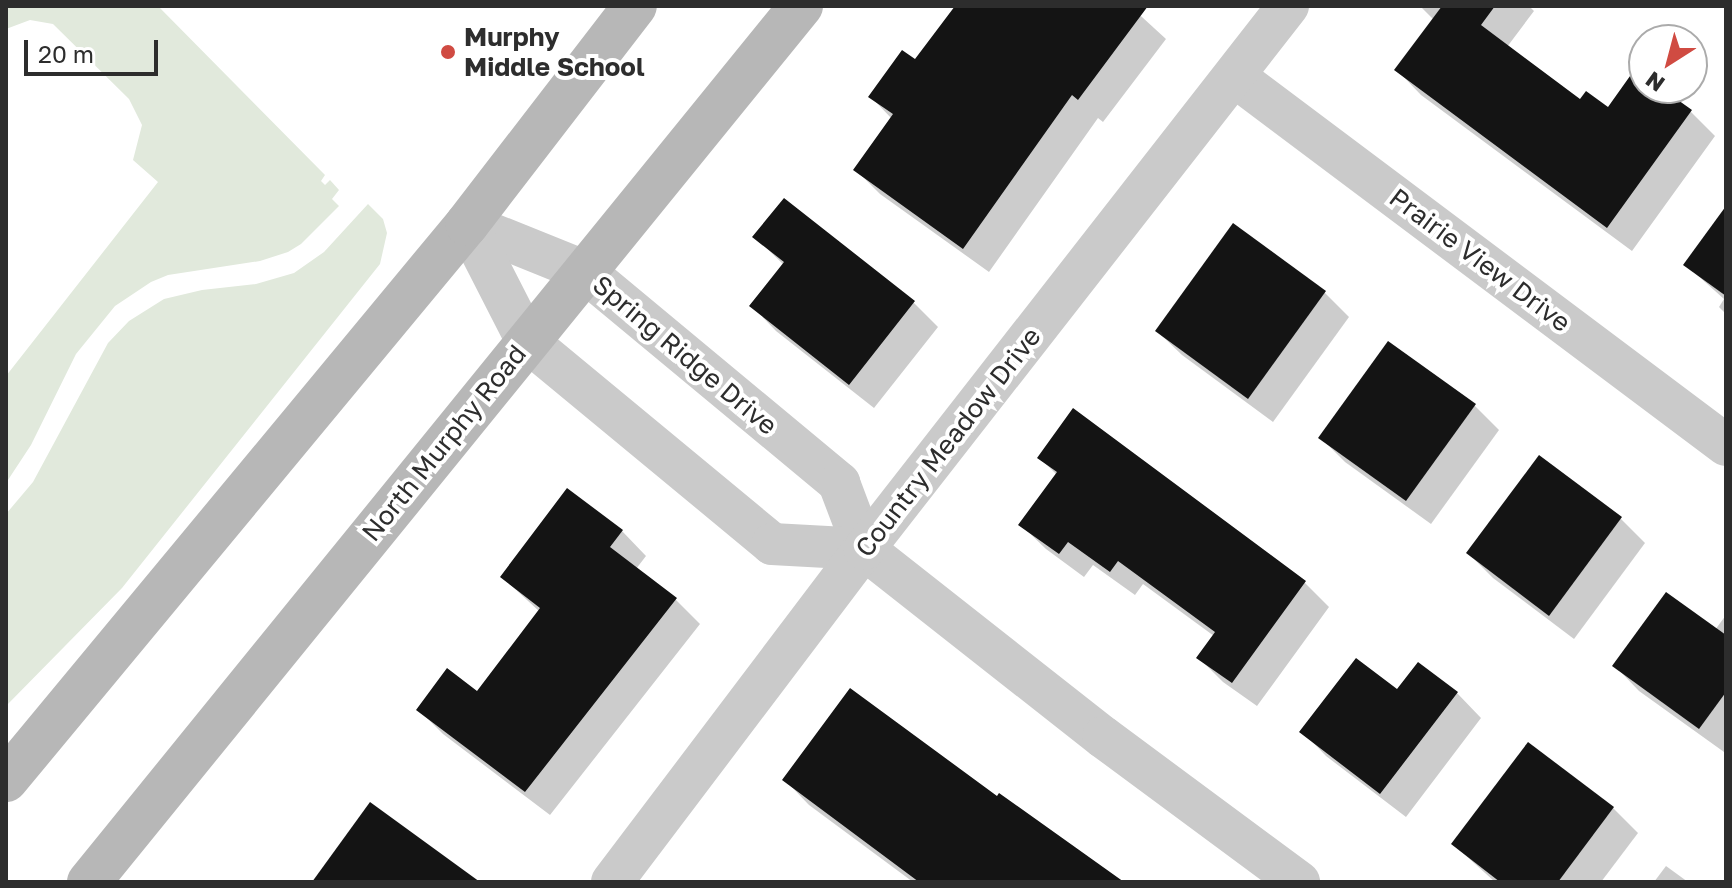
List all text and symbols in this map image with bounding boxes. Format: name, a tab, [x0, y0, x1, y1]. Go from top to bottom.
place label: Murphy Middle School	[464, 21, 645, 82]
scale bar	[28, 24, 162, 74]
north arrow	[1628, 24, 1708, 104]
text: 20 m	[38, 39, 94, 68]
marker: Murphy Middle School	[439, 43, 457, 61]
text: N	[1640, 66, 1669, 98]
street label: Prairie View Drive	[1383, 182, 1577, 338]
street label: Spring Ridge Drive	[587, 269, 783, 441]
street label: Country Meadow Drive	[849, 321, 1047, 563]
street label: North Murphy Road	[355, 339, 533, 547]

